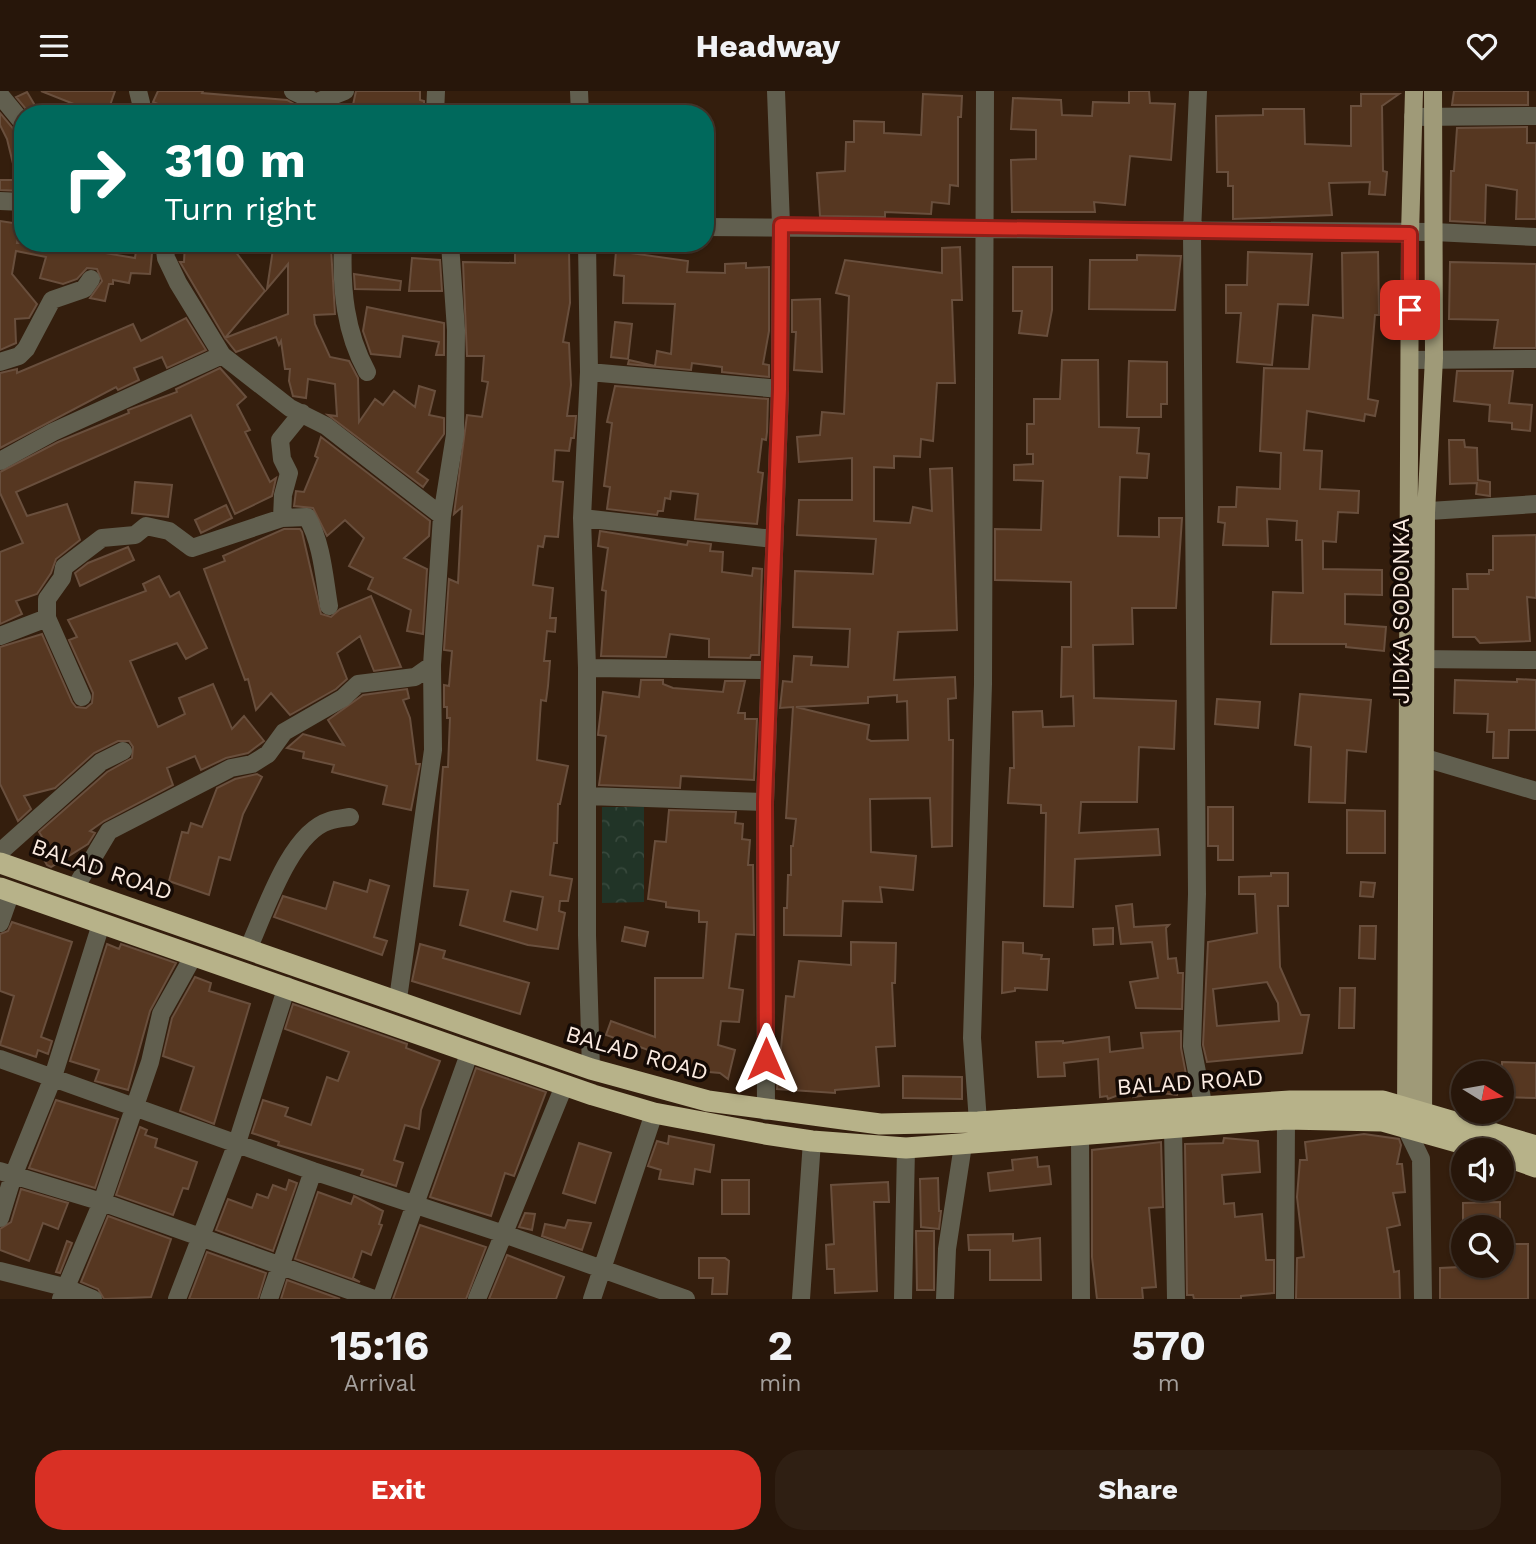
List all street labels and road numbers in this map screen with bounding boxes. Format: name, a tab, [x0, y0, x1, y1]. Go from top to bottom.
street label: JIDKA SODONKA	[1388, 518, 1415, 704]
street label: BALAD ROAD	[28, 833, 176, 906]
street label: BALAD ROAD	[563, 1020, 711, 1087]
street label: BALAD ROAD	[1116, 1064, 1264, 1101]

